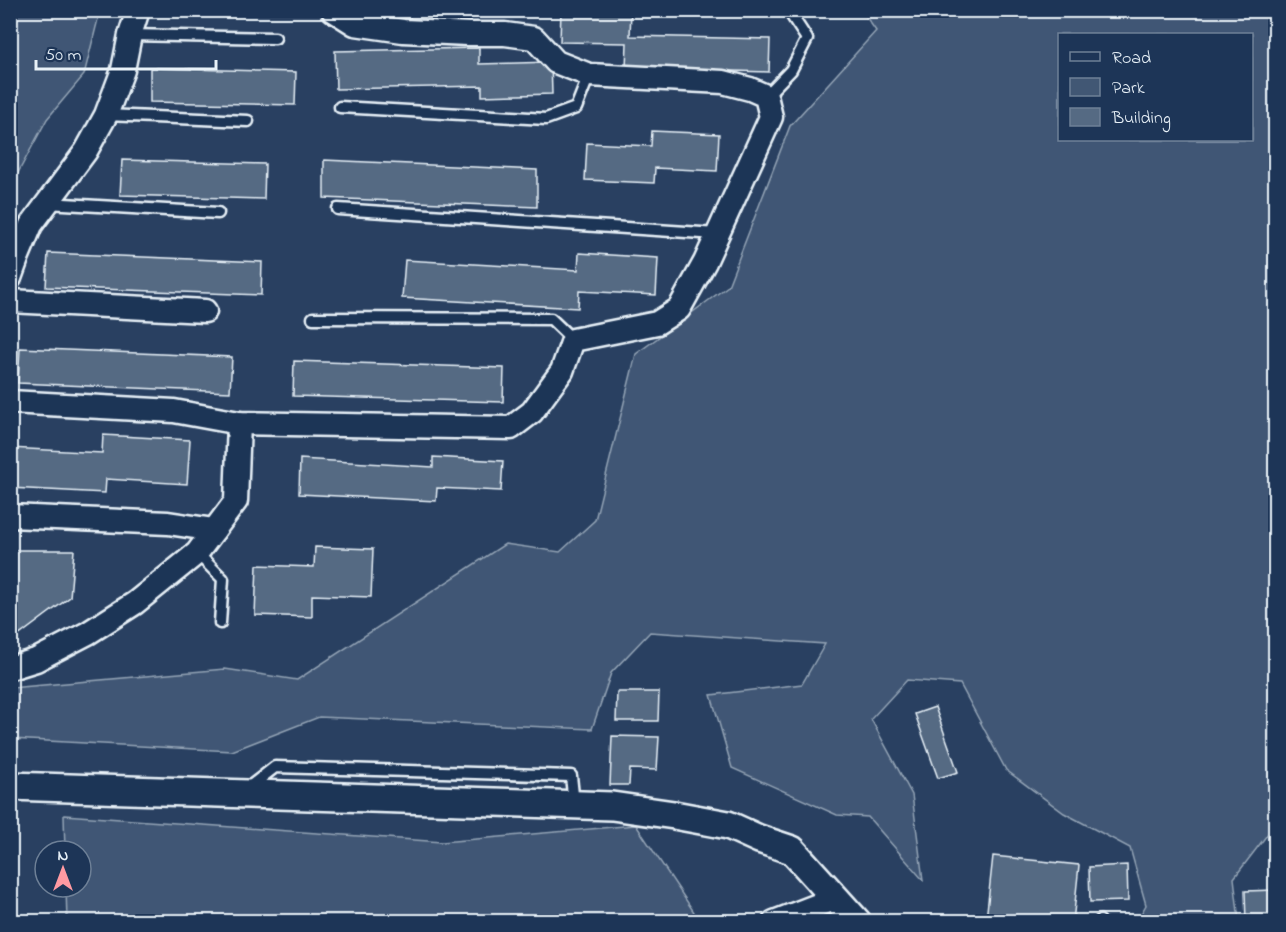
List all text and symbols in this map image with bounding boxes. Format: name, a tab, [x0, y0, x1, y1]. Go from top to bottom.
scale bar	[36, 33, 216, 71]
legend	[1058, 33, 1253, 141]
text: 50 m	[45, 43, 82, 69]
text: Road	[1112, 46, 1151, 72]
text: Park	[1112, 76, 1145, 102]
text: Building	[1111, 106, 1171, 133]
north arrow	[33, 839, 93, 899]
text: N	[58, 844, 69, 868]

